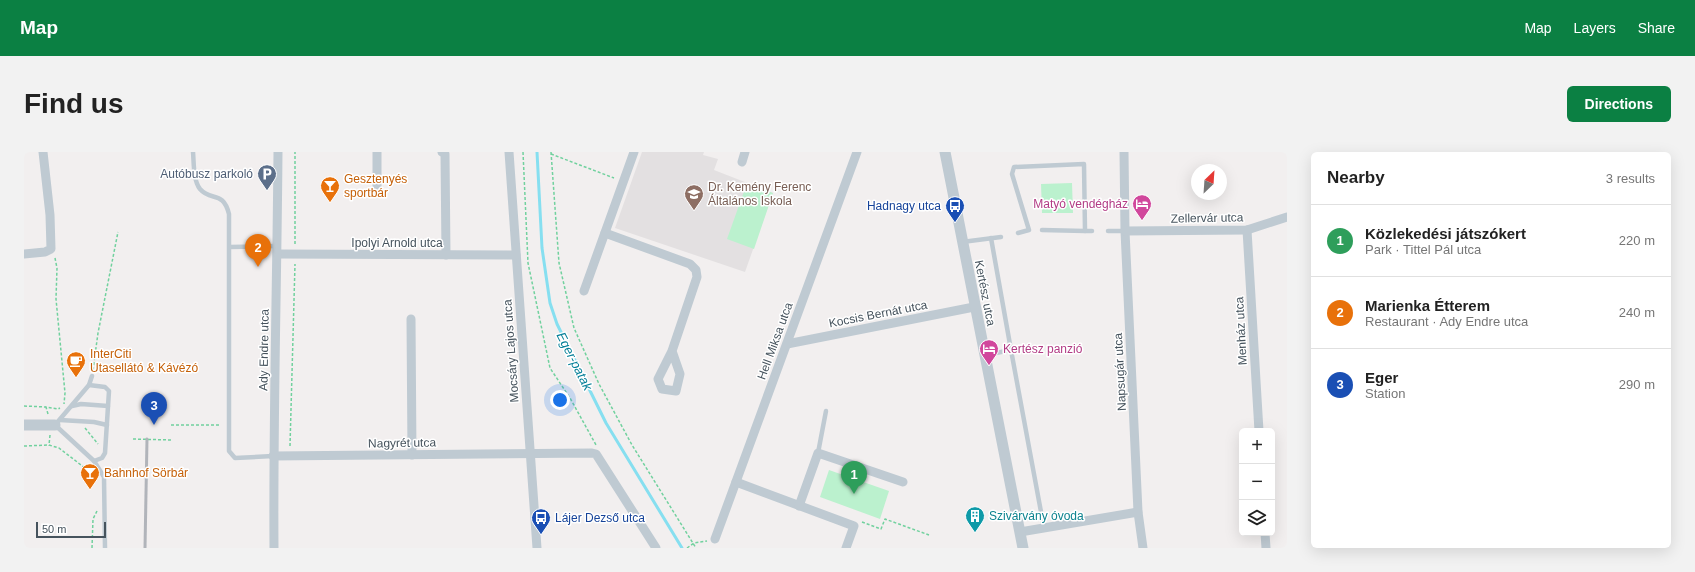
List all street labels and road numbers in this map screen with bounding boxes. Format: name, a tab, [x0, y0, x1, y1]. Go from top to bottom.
street label: Zellervár utca	[1171, 210, 1244, 226]
street label: Ipolyi Arnold utca	[351, 236, 443, 250]
street label: Kertész utca	[972, 259, 998, 327]
street label: Menház utca	[1232, 296, 1250, 366]
street label: Kocsis Bernát utca	[828, 298, 929, 330]
street label: Mocsáry Lajos utca	[500, 299, 522, 403]
street label: Hell Miksa utca	[755, 300, 796, 382]
street label: Ady Endre utca	[256, 309, 272, 391]
street label: Napsugár utca	[1111, 332, 1129, 411]
street label: Nagyrét utca	[368, 435, 436, 451]

